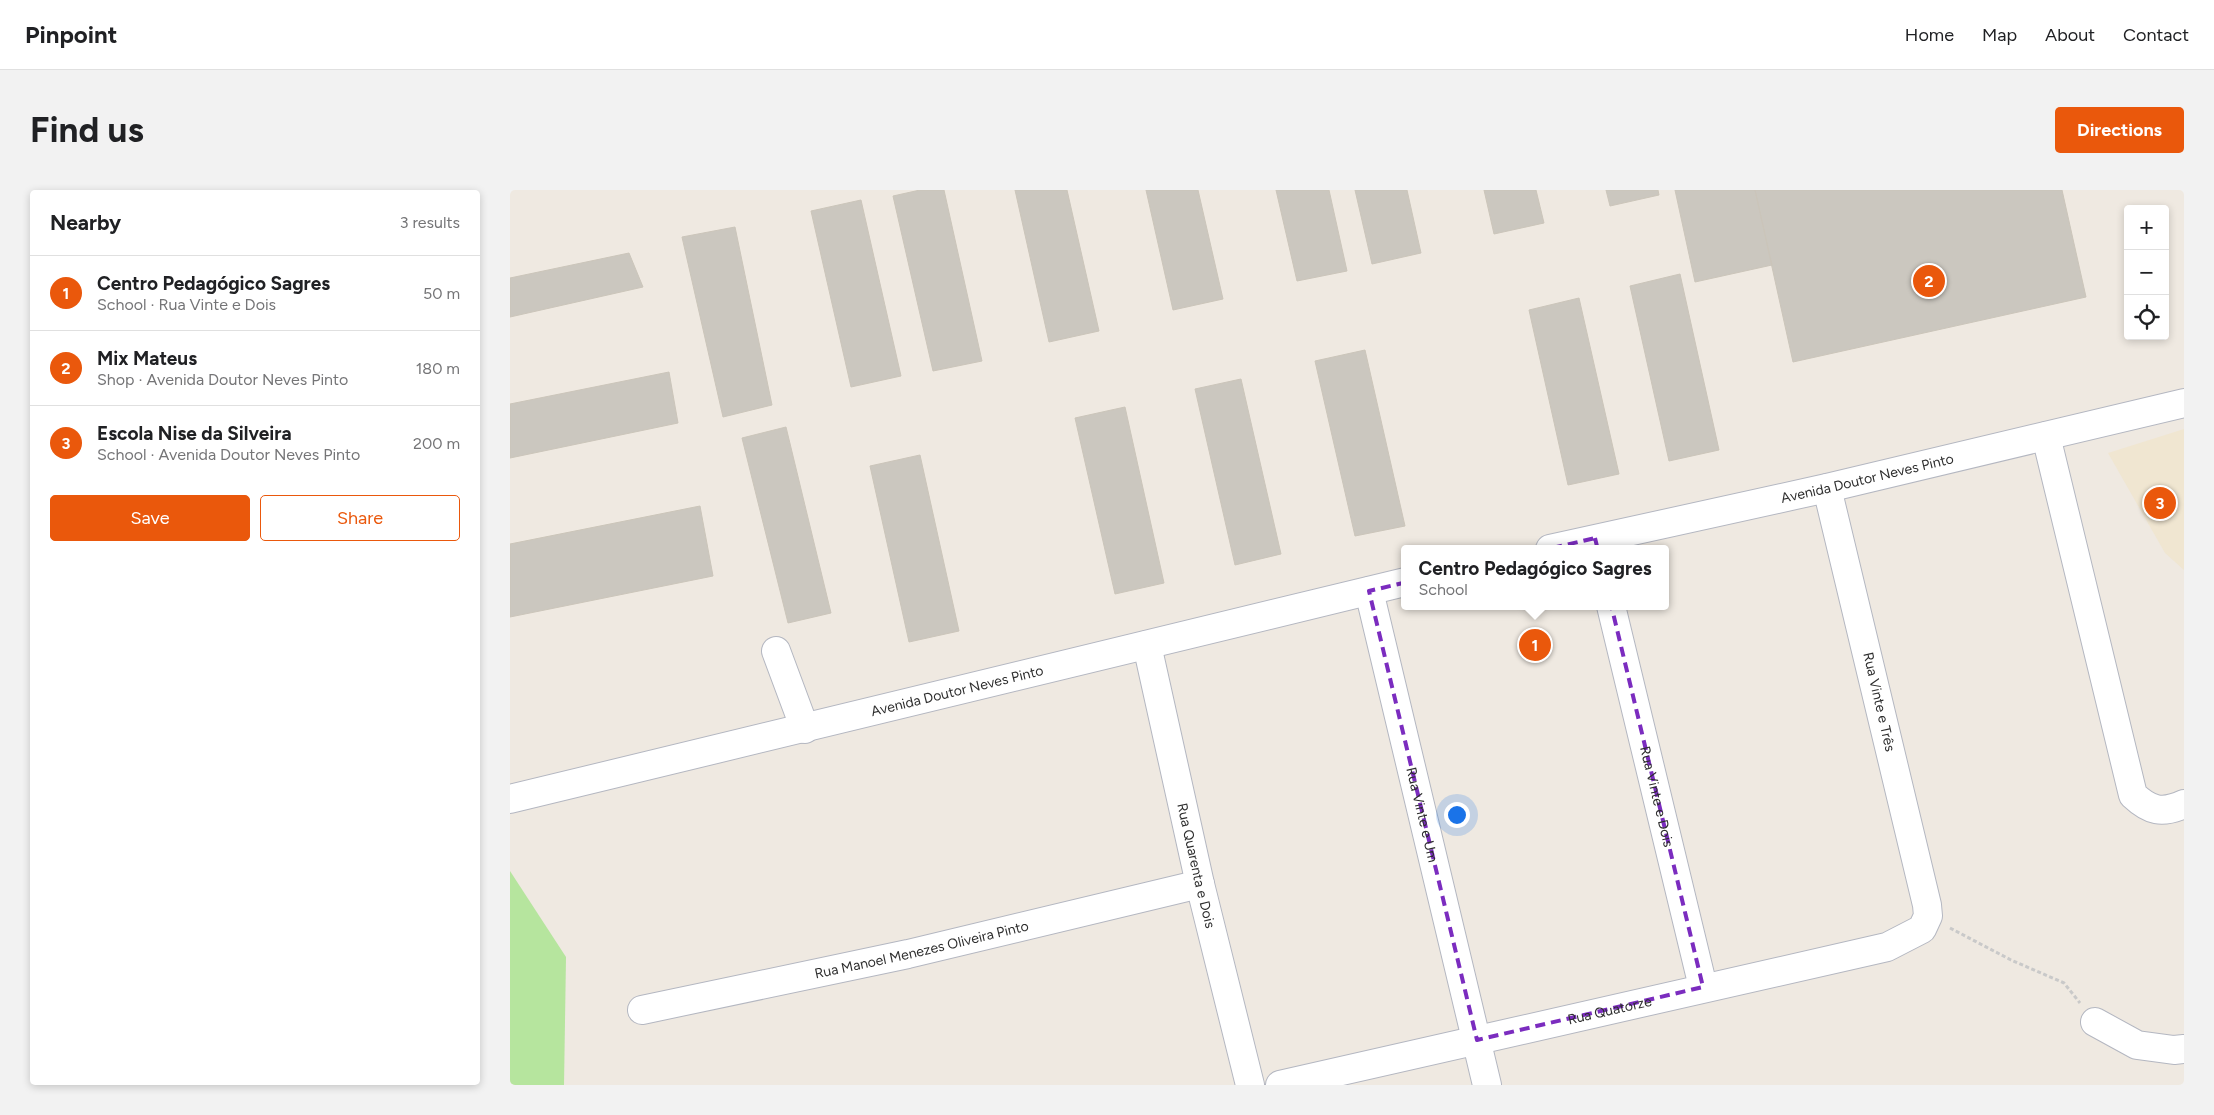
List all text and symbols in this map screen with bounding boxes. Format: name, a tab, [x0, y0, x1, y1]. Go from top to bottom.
text: Pinpoint	[25, 20, 117, 49]
text: Home	[1905, 24, 1954, 46]
text: Map	[1982, 24, 2017, 46]
text: About	[2045, 24, 2095, 46]
text: Contact	[2123, 24, 2189, 46]
button: Directions	[2055, 107, 2184, 153]
text: Find us	[30, 109, 144, 151]
map controls	[2124, 205, 2169, 340]
button: +	[2124, 205, 2169, 250]
text: Nearby	[50, 210, 121, 235]
text: 3 results	[400, 213, 460, 232]
button: −	[2124, 250, 2169, 295]
pin: 2	[1913, 262, 1945, 300]
text: Centro Pedagógico Sagres	[97, 272, 330, 295]
text: 1	[63, 284, 69, 303]
text: 50 m	[423, 284, 460, 303]
text: School · Rua Vinte e Dois	[97, 295, 276, 314]
button: locate	[2124, 295, 2169, 340]
text: Mix Mateus	[97, 347, 197, 370]
text: 2	[61, 359, 71, 378]
text: 180 m	[416, 359, 460, 378]
text: Shop · Avenida Doutor Neves Pinto	[97, 370, 348, 389]
text: Escola Nise da Silveira	[97, 422, 292, 445]
text: 3	[62, 434, 70, 453]
text: 200 m	[413, 434, 460, 453]
text: School · Avenida Doutor Neves Pinto	[97, 445, 360, 464]
street label: Avenida Doutor Neves Pinto	[1779, 450, 1955, 506]
pin: 3	[2144, 484, 2176, 522]
button: Save	[50, 495, 250, 541]
button: Share	[260, 495, 460, 541]
popup	[1401, 545, 1669, 610]
text: Centro Pedagógico Sagres	[1418, 557, 1652, 580]
text: School	[1418, 580, 1468, 599]
pin: 1	[1519, 626, 1551, 664]
street label: Rua Vinte e Três	[1859, 651, 1899, 753]
street label: Avenida Doutor Neves Pinto	[869, 662, 1045, 720]
street label: Rua Vinte e Dois	[1637, 744, 1677, 849]
street label: Rua Vinte e Um	[1403, 765, 1442, 864]
street label: Rua Quarenta e Dois	[1174, 801, 1219, 930]
your location	[1444, 802, 1470, 828]
street label: Rua Manoel Menezes Oliveira Pinto	[813, 917, 1030, 982]
street label: Rua Quatorze	[1566, 992, 1654, 1028]

